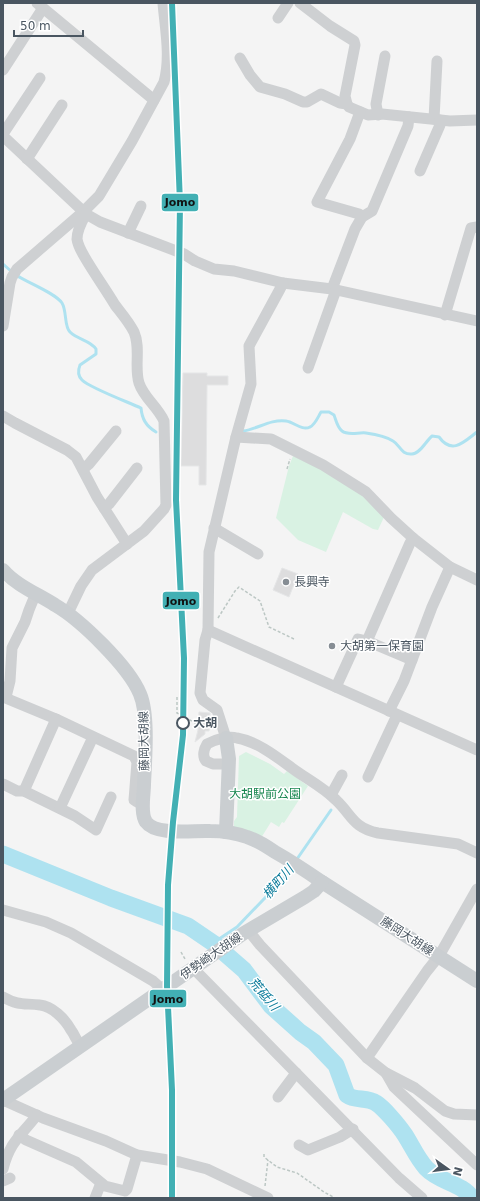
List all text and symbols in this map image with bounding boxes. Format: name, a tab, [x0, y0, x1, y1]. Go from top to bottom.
scale bar	[14, 12, 83, 38]
text: 50 m	[20, 19, 51, 33]
line badge: Jomo	[161, 193, 199, 212]
text: Jomo	[164, 196, 196, 209]
place label: 長興寺	[294, 575, 330, 589]
marker: 長興寺	[281, 577, 291, 587]
line badge: Jomo	[162, 591, 200, 610]
text: Jomo	[165, 595, 197, 608]
place label: 大胡第一保育園	[340, 639, 424, 653]
marker: 大胡第一保育園	[327, 641, 337, 651]
street label: 藤岡大胡線	[136, 711, 152, 771]
marker: 大胡	[176, 716, 190, 730]
place label: 大胡	[193, 716, 217, 730]
park label: 大胡駅前公園	[229, 787, 301, 801]
water label: 横町川	[260, 861, 298, 902]
street label: 藤岡大胡線	[378, 914, 436, 958]
street label: 伊勢崎大胡線	[177, 930, 245, 982]
water label: 荒砥川	[246, 974, 284, 1015]
line badge: Jomo	[149, 989, 187, 1008]
text: Jomo	[152, 993, 184, 1006]
north arrow	[428, 1149, 468, 1189]
text: N	[450, 1165, 465, 1177]

